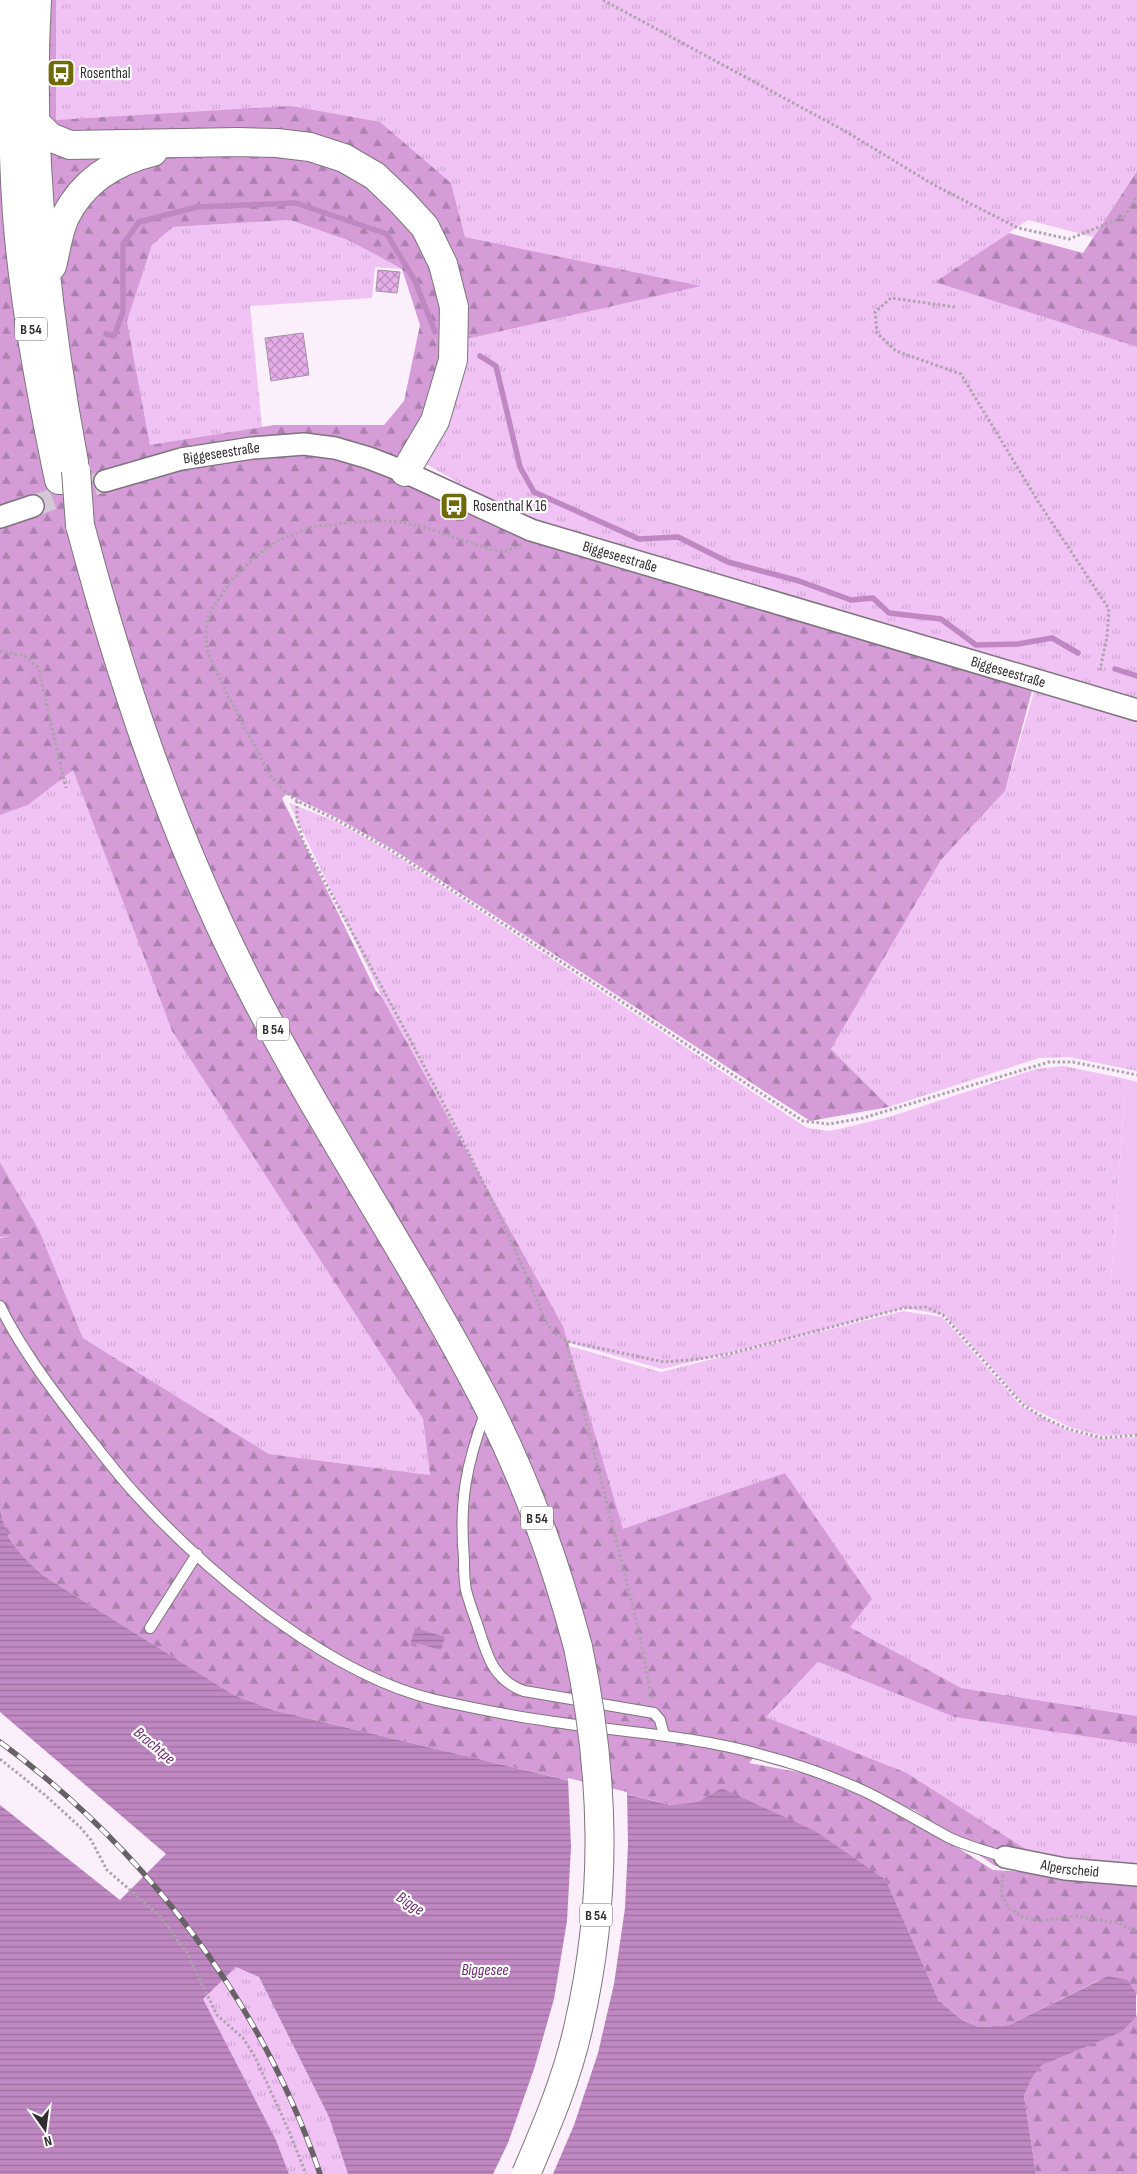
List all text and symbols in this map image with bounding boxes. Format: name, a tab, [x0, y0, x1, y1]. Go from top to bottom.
bus stop icon: Rosenthal	[46, 58, 76, 88]
place label: Rosenthal	[80, 64, 130, 83]
road number: B 54	[15, 318, 47, 340]
street label: Biggeseestraße	[182, 438, 260, 468]
bus stop icon: Rosenthal K 16	[439, 491, 469, 521]
place label: Rosenthal K 16	[473, 497, 547, 516]
street label: Biggeseestraße	[580, 536, 660, 577]
street label: Biggeseestraße	[969, 652, 1048, 692]
road number: B 54	[257, 1018, 289, 1040]
road number: B 54	[521, 1506, 553, 1530]
water label: Brachtpe	[129, 1723, 179, 1769]
street label: Alperscheid	[1038, 1855, 1100, 1881]
water label: Bigge	[393, 1888, 427, 1920]
road number: B 54	[580, 1904, 612, 1926]
water label: Biggesee	[461, 1961, 509, 1980]
north arrow	[20, 2104, 70, 2154]
text: N	[42, 2132, 54, 2150]

